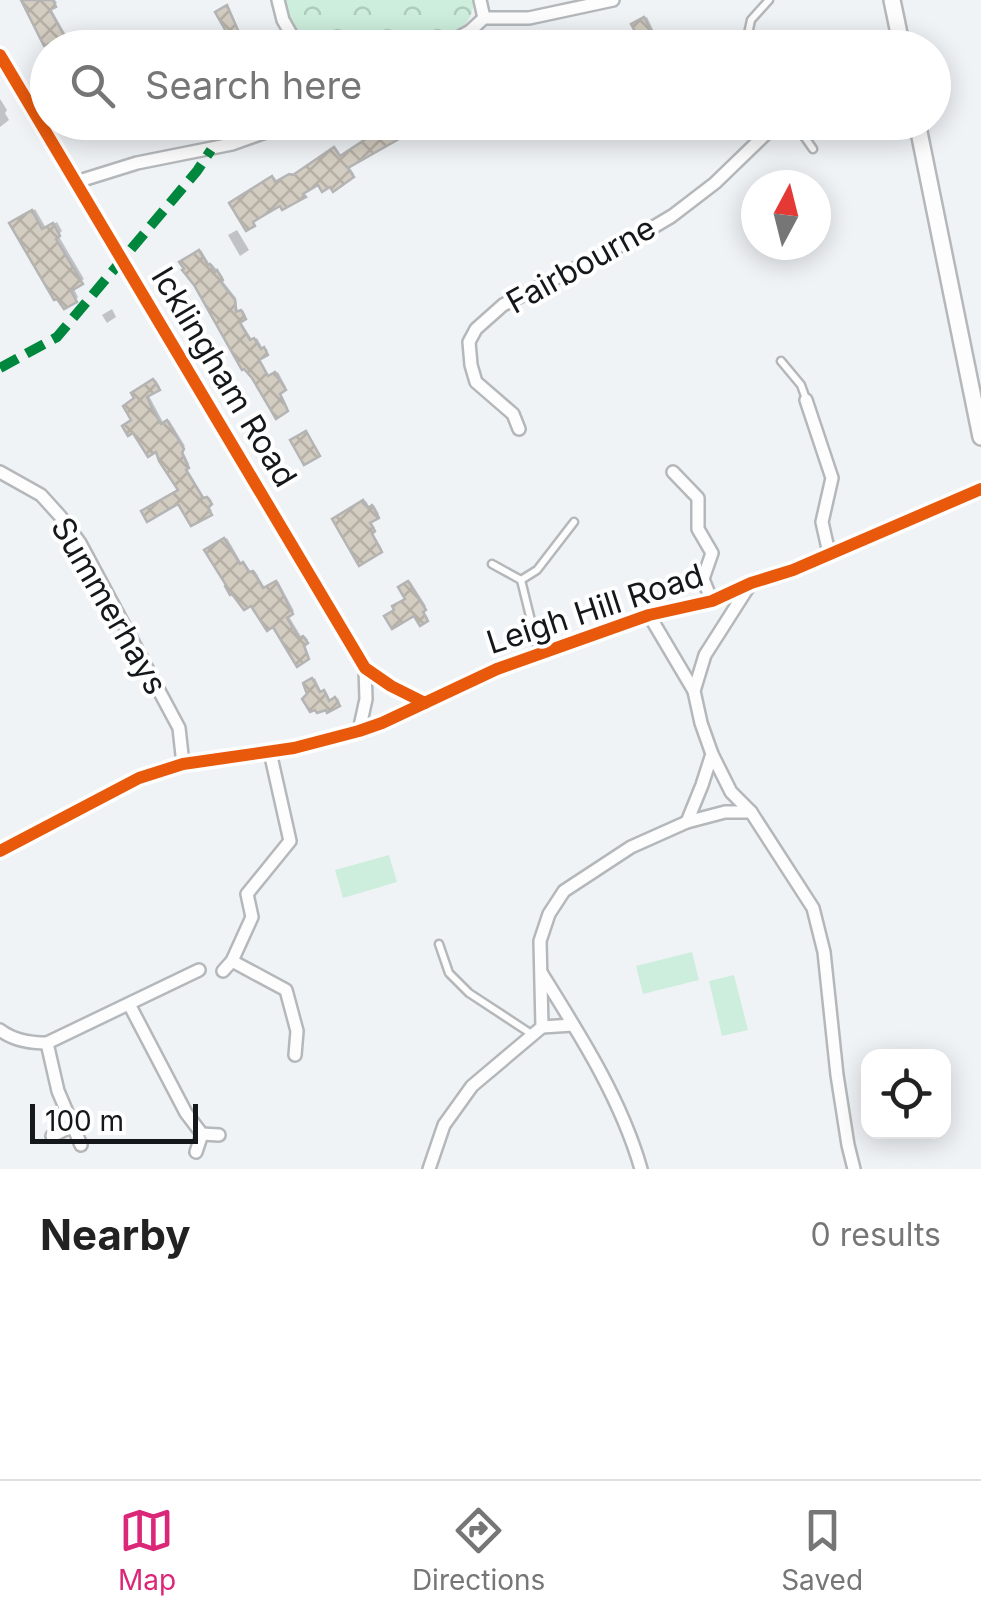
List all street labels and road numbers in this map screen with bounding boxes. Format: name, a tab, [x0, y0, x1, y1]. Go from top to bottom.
street label: Fairbourne	[500, 208, 662, 321]
street label: Icklingham Road	[143, 260, 305, 494]
street label: Summerhays	[43, 510, 176, 701]
street label: Leigh Hill Road	[482, 555, 708, 662]

